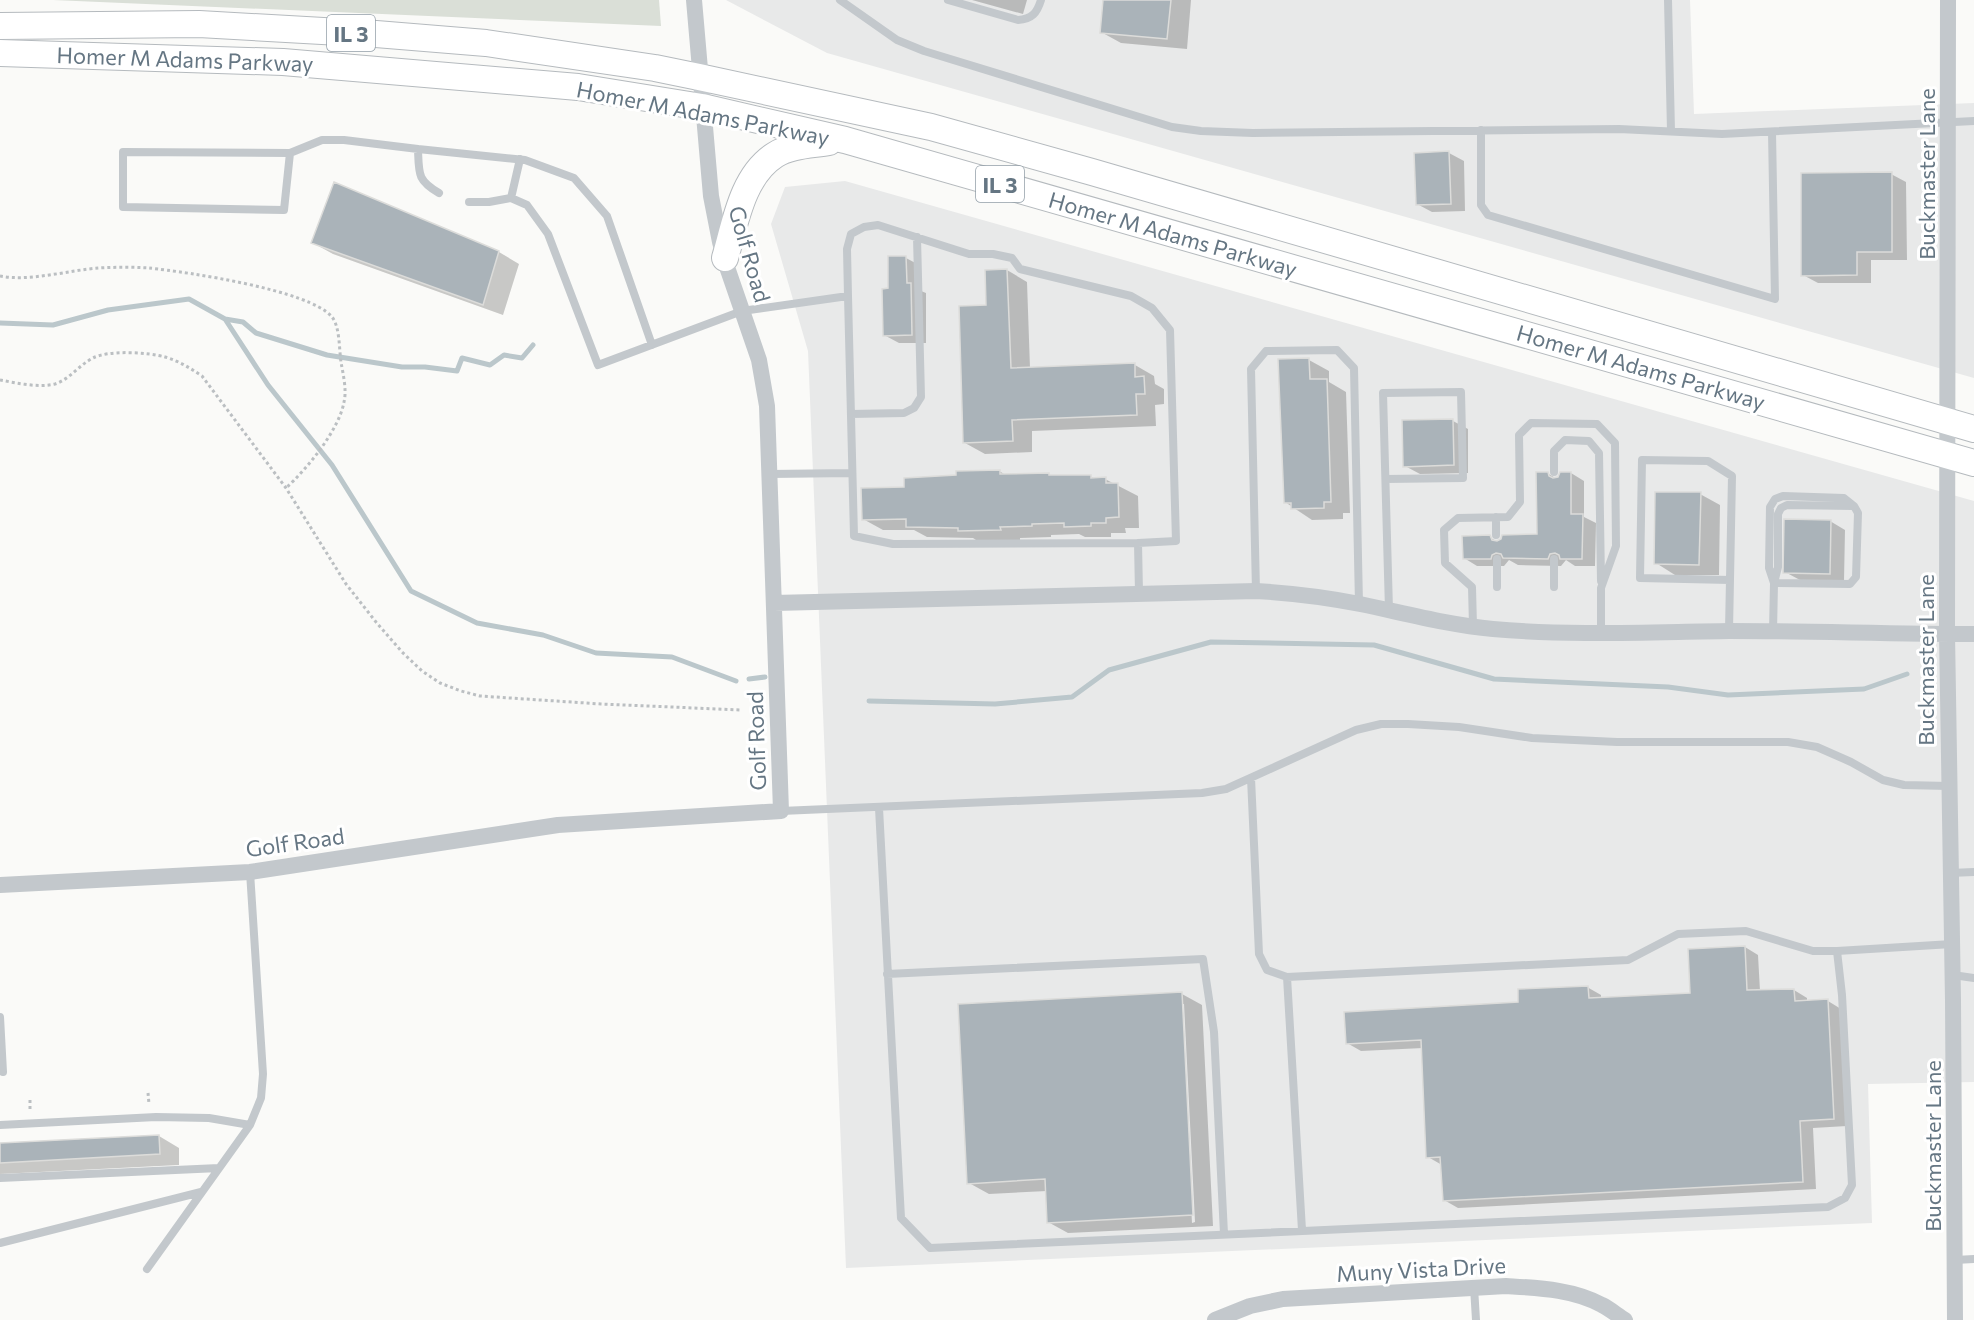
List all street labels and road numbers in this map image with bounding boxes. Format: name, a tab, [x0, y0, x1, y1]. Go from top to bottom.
road number: IL 3	[327, 15, 375, 51]
street label: Homer M Adams Parkway	[56, 41, 314, 77]
street label: Homer M Adams Parkway	[574, 75, 832, 151]
street label: Buckmaster Lane	[1913, 88, 1940, 260]
road number: IL 3	[976, 166, 1024, 202]
street label: Homer M Adams Parkway	[1046, 186, 1300, 282]
street label: Golf Road	[723, 203, 777, 305]
street label: Homer M Adams Parkway	[1514, 319, 1768, 415]
street label: Buckmaster Lane	[1912, 574, 1939, 746]
street label: Golf Road	[741, 691, 771, 791]
street label: Golf Road	[244, 822, 346, 862]
street label: Buckmaster Lane	[1919, 1060, 1946, 1232]
street label: Muny Vista Drive	[1335, 1251, 1507, 1287]

